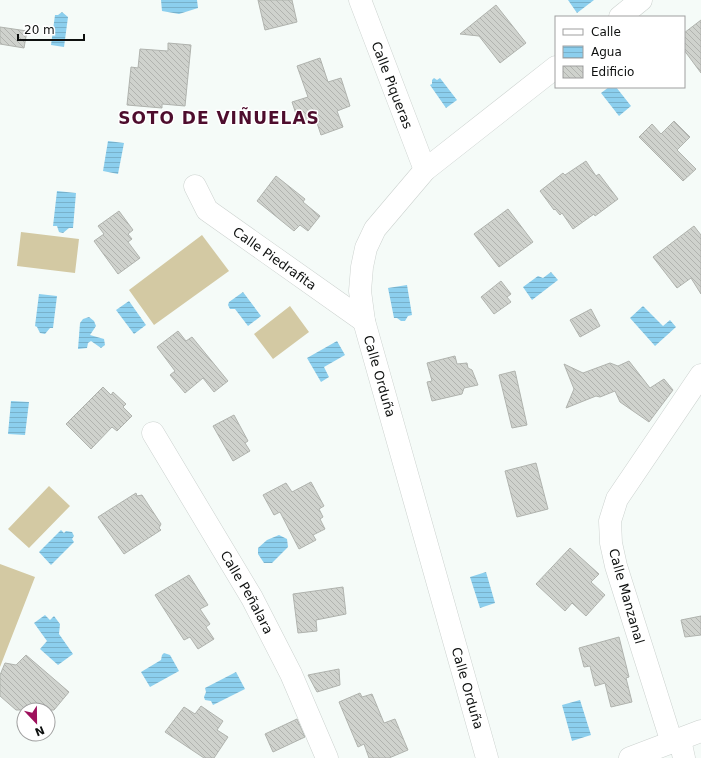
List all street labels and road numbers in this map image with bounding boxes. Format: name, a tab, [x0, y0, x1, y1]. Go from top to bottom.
street label: Calle Piqueras	[369, 39, 416, 131]
street label: Calle Piedrafita	[230, 224, 319, 293]
street label: Calle Orduña	[361, 333, 398, 419]
street label: Calle Manzanal	[606, 547, 647, 646]
street label: Calle Peñalara	[217, 548, 276, 636]
street label: Calle Orduña	[449, 645, 486, 731]

